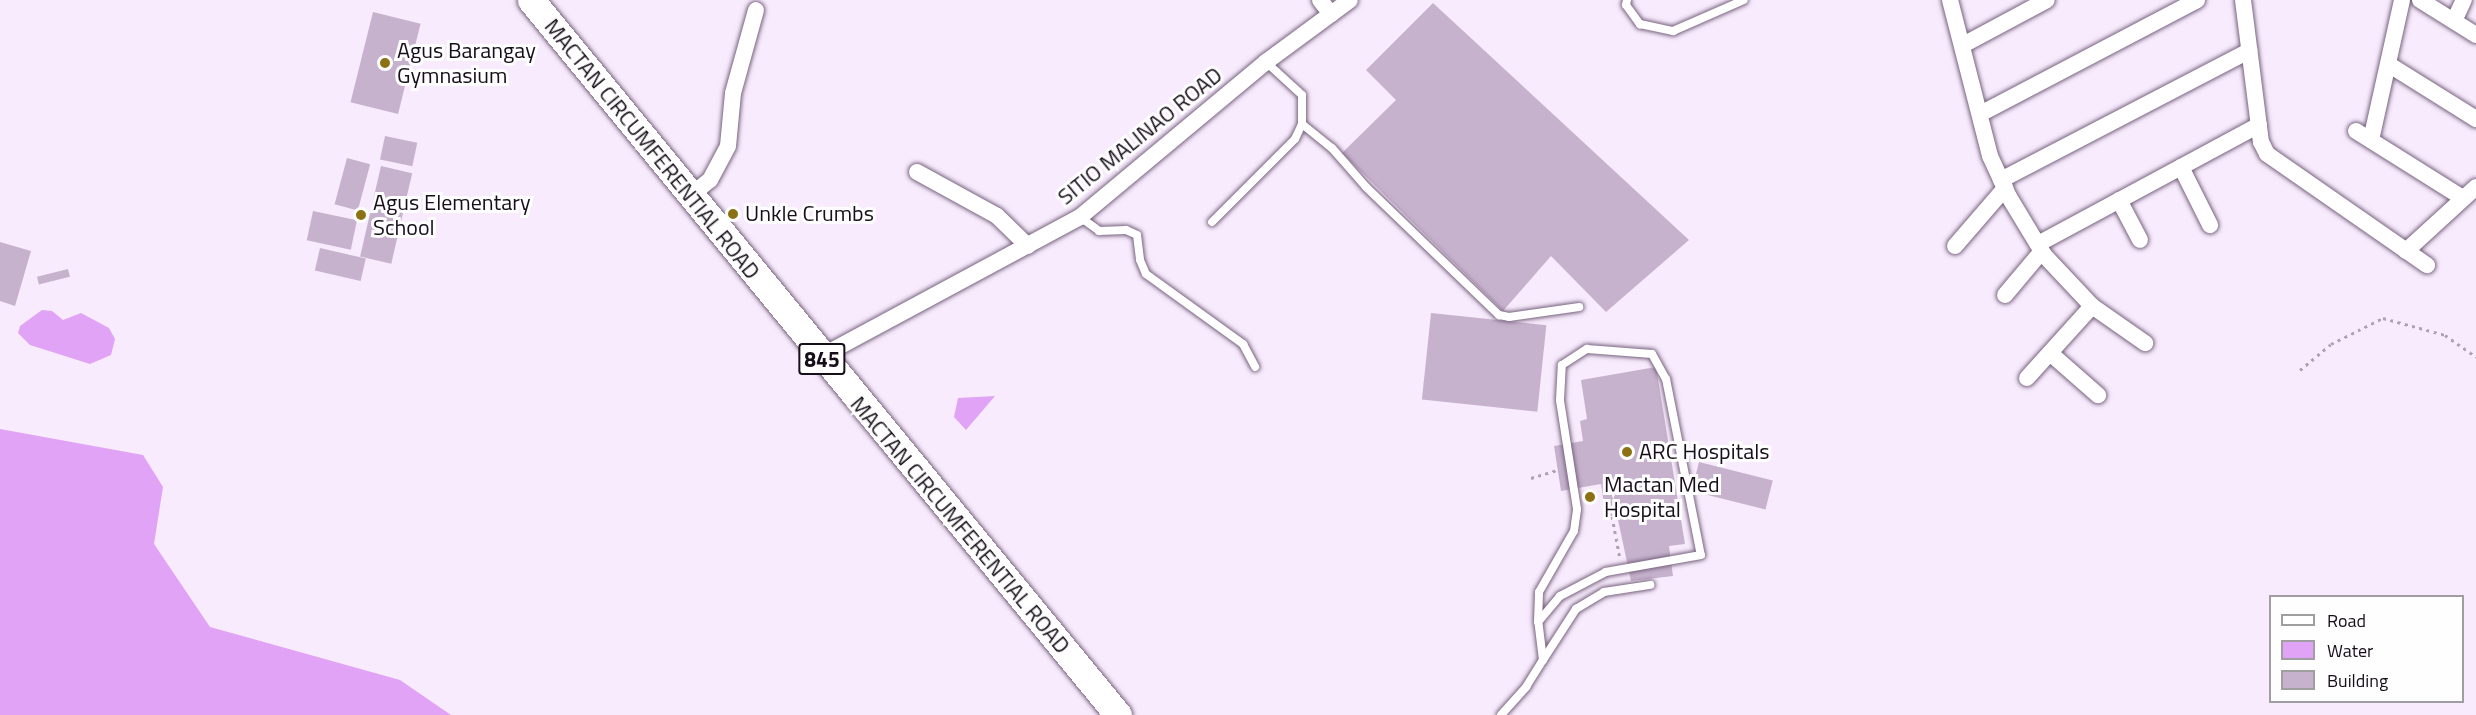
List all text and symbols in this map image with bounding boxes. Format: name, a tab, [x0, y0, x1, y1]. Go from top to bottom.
street label: MACTAN CIRCUMFERENTIAL ROAD	[539, 14, 765, 284]
place label: Agus Barangay Gymnasium	[397, 37, 536, 88]
marker: Agus Barangay Gymnasium	[378, 56, 392, 70]
street label: SITIO MALINAO ROAD	[1053, 62, 1227, 210]
place label: Agus Elementary School	[373, 189, 531, 240]
place label: Unkle Crumbs	[745, 201, 874, 227]
marker: Unkle Crumbs	[726, 207, 740, 221]
marker: Agus Elementary School	[354, 208, 368, 222]
road number: 845	[798, 341, 846, 377]
street label: MACTAN CIRCUMFERENTIAL ROAD	[845, 391, 1075, 659]
place label: ARC Hospitals	[1639, 439, 1770, 465]
marker: ARC Hospitals	[1620, 445, 1634, 459]
place label: Mactan Med Hospital	[1604, 471, 1720, 522]
marker: Mactan Med Hospital	[1581, 488, 1599, 506]
legend	[2269, 595, 2464, 703]
text: Road	[2327, 607, 2366, 634]
text: Water	[2327, 637, 2373, 664]
text: Building	[2327, 667, 2388, 694]

